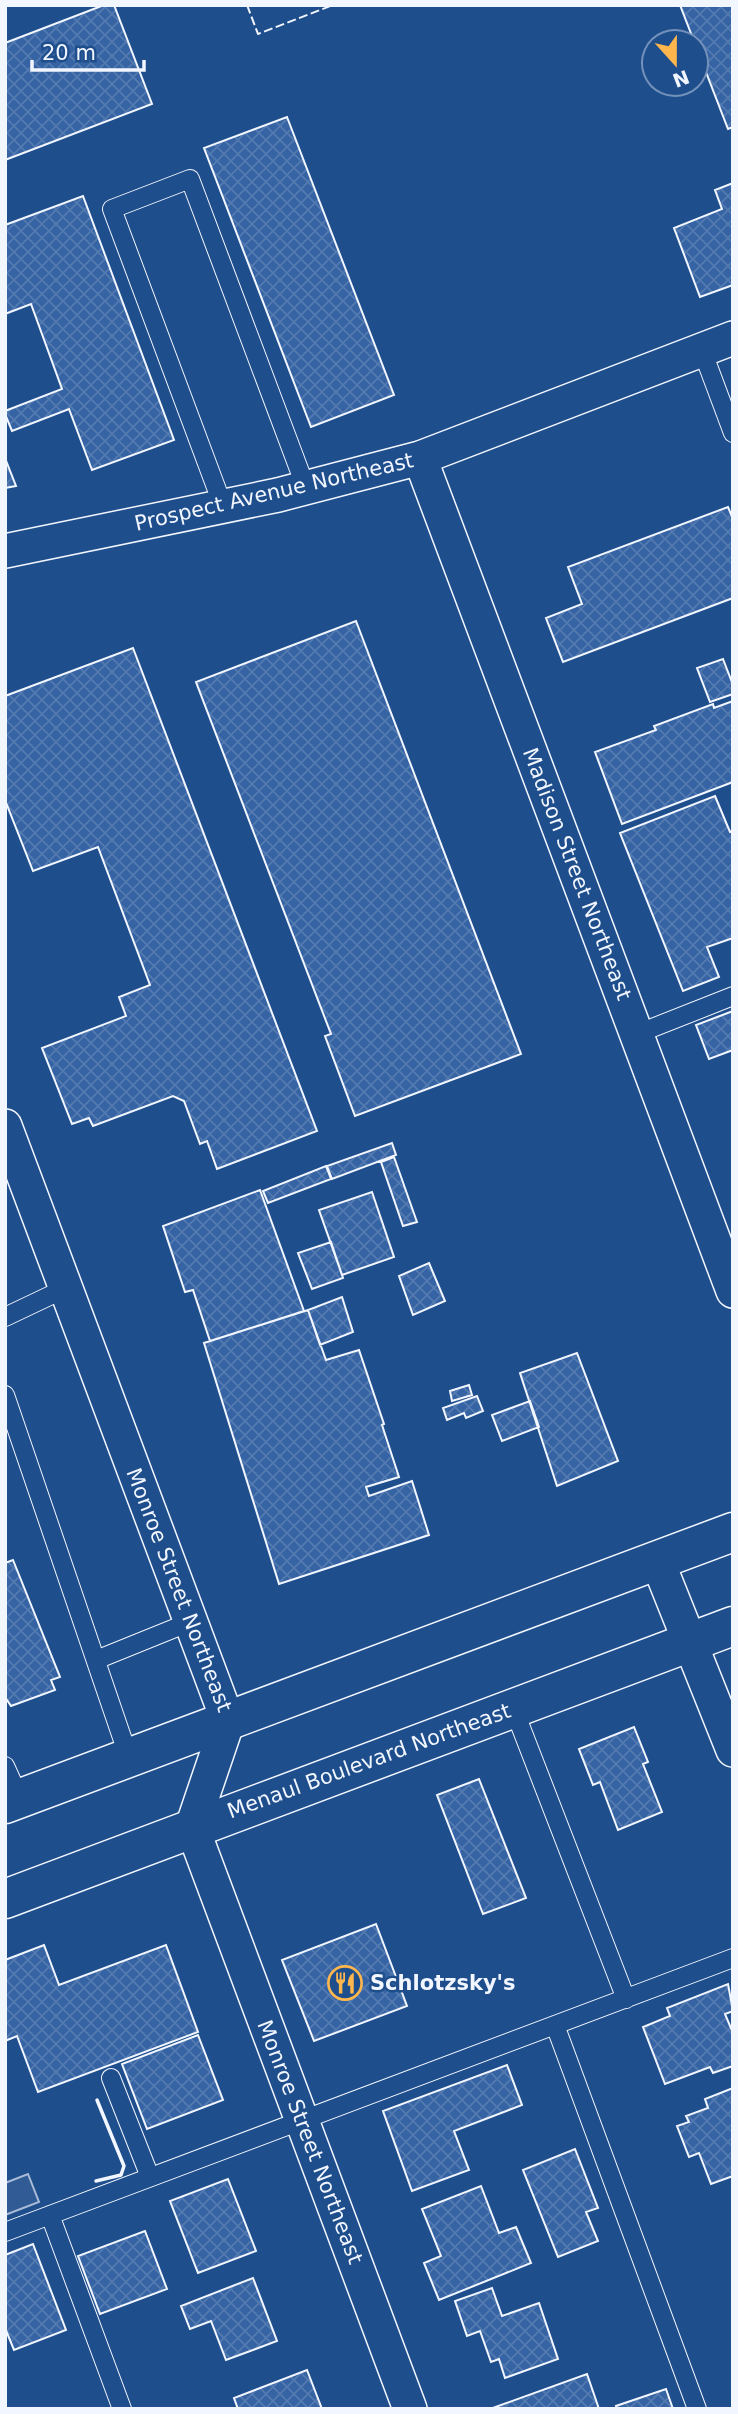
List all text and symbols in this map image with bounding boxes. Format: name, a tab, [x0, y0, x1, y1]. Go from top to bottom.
scale bar	[32, 28, 144, 72]
north arrow	[640, 28, 710, 98]
text: 20 m	[42, 41, 96, 65]
text: N	[670, 66, 692, 92]
street label: Prospect Avenue Northeast	[132, 448, 416, 536]
street label: Madison Street Northeast	[518, 745, 636, 1003]
street label: Monroe Street Northeast	[121, 1465, 237, 1715]
street label: Menaul Boulevard Northeast	[224, 1698, 514, 1824]
restaurant icon: Schlotzsky's	[326, 1964, 364, 2002]
place label: Schlotzsky's	[370, 1971, 516, 1995]
street label: Monroe Street Northeast	[252, 2017, 368, 2267]

